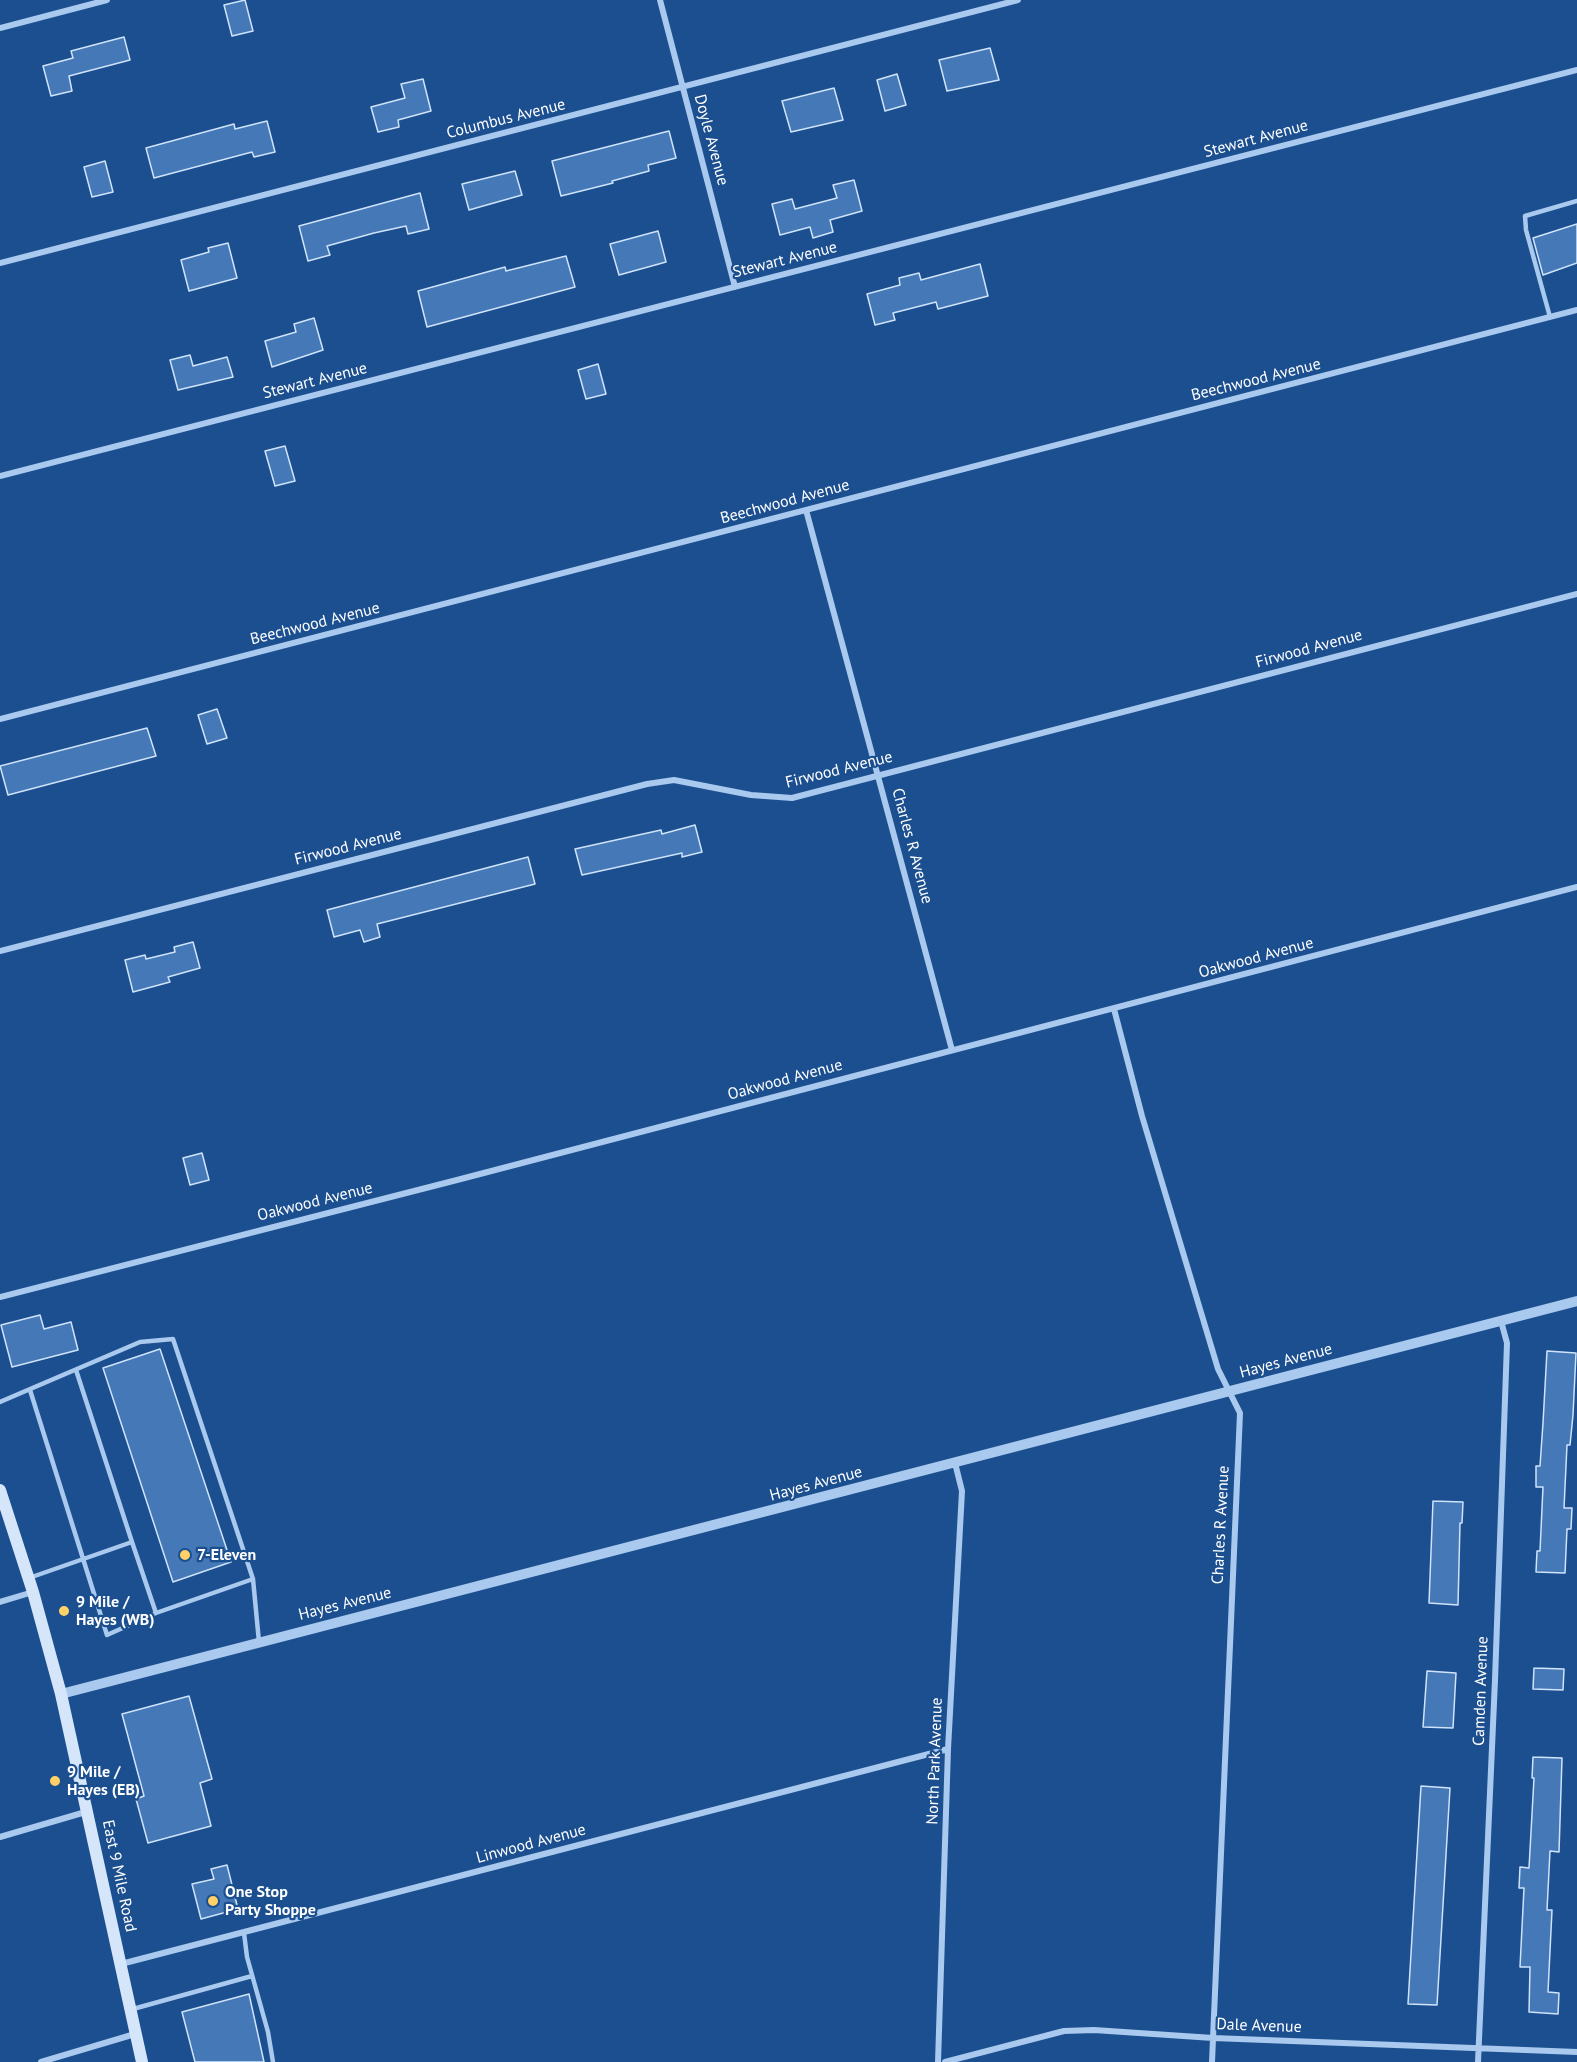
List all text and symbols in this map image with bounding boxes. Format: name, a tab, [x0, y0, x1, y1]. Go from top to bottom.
street label: Doyle Avenue	[690, 92, 732, 188]
street label: Columbus Avenue	[445, 95, 567, 143]
street label: Stewart Avenue	[1202, 116, 1310, 162]
street label: Stewart Avenue	[731, 238, 839, 282]
street label: Beechwood Avenue	[1189, 355, 1323, 405]
street label: Stewart Avenue	[261, 359, 369, 403]
street label: Beechwood Avenue	[718, 476, 852, 528]
street label: Beechwood Avenue	[248, 599, 382, 649]
street label: Firwood Avenue	[1254, 626, 1364, 672]
street label: Firwood Avenue	[784, 747, 894, 793]
street label: Charles R Avenue	[887, 786, 937, 906]
street label: Firwood Avenue	[293, 824, 403, 870]
street label: Oakwood Avenue	[1196, 933, 1316, 983]
street label: Oakwood Avenue	[725, 1055, 845, 1105]
street label: Oakwood Avenue	[255, 1178, 375, 1226]
street label: Hayes Avenue	[1238, 1339, 1334, 1383]
street label: Hayes Avenue	[768, 1462, 864, 1506]
street label: Charles R Avenue	[1208, 1465, 1234, 1585]
place label: 7-Eleven	[197, 1545, 256, 1565]
marker: 7-Eleven	[178, 1548, 192, 1562]
street label: Hayes Avenue	[297, 1583, 393, 1625]
place label: 9 Mile / Hayes (WB)	[76, 1592, 155, 1630]
marker: 9 Mile / Hayes (WB)	[57, 1604, 71, 1618]
street label: Camden Avenue	[1469, 1636, 1493, 1746]
street label: North Park Avenue	[923, 1697, 947, 1825]
place label: 9 Mile / Hayes (EB)	[67, 1762, 140, 1800]
marker: 9 Mile / Hayes (EB)	[48, 1774, 62, 1788]
street label: East 9 Mile Road	[98, 1818, 140, 1934]
street label: Linwood Avenue	[474, 1820, 588, 1868]
place label: One Stop Party Shoppe	[225, 1882, 316, 1920]
marker: One Stop Party Shoppe	[206, 1894, 220, 1908]
street label: Dale Avenue	[1216, 2015, 1302, 2037]

